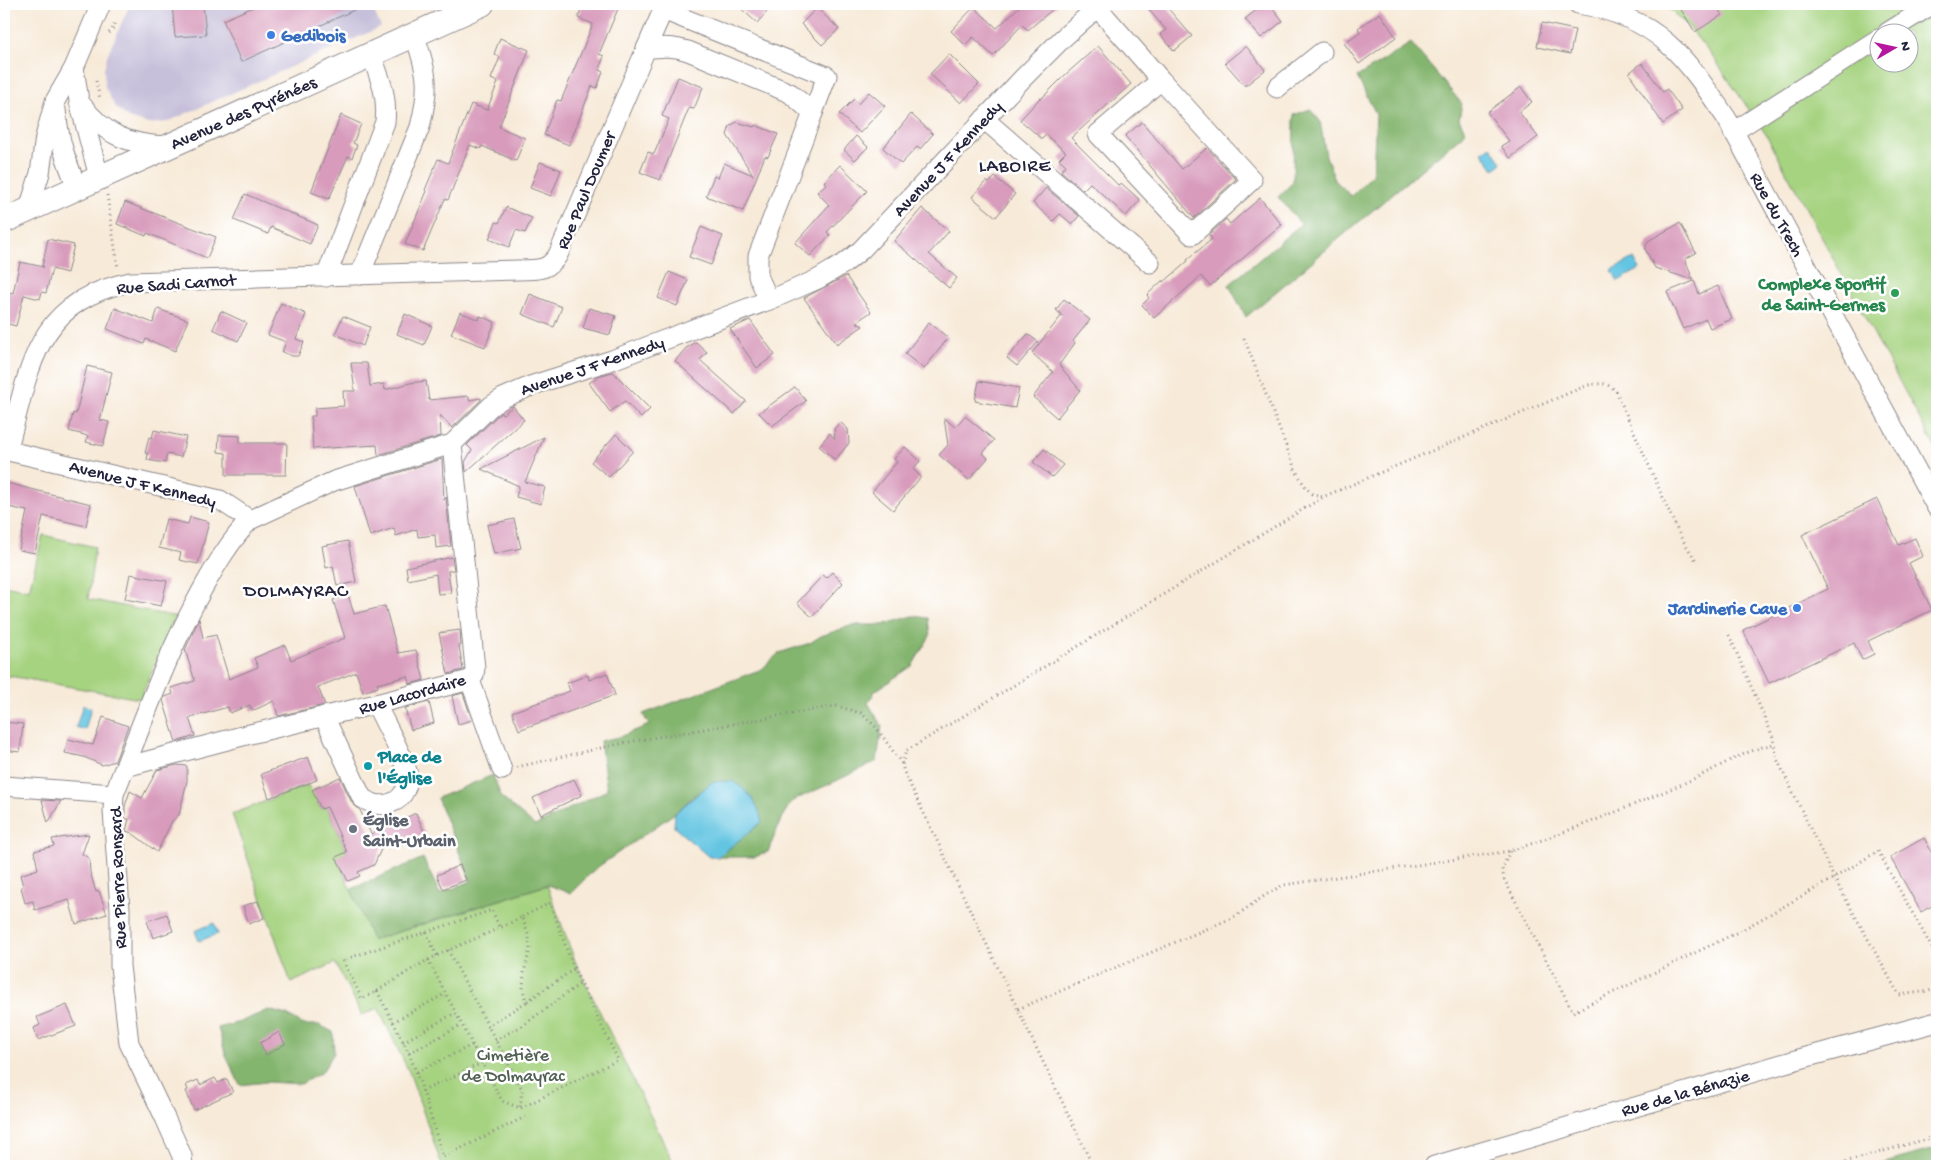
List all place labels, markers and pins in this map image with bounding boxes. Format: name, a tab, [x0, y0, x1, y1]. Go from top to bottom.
place label: Gedibois	[281, 27, 347, 48]
marker: Gedibois	[265, 29, 277, 41]
place label: Complexe Sportif de Saint-Germes	[1757, 275, 1886, 317]
marker: Complexe Sportif de Saint-Germes	[1889, 287, 1901, 299]
place label: Jardinerie Cave	[1667, 600, 1788, 621]
marker: Jardinerie Cave	[1791, 602, 1803, 614]
place label: Place de l'Église	[377, 748, 442, 790]
marker: Place de l'Église	[362, 760, 374, 772]
place label: Église Saint-Urbain	[363, 810, 456, 853]
marker: Église Saint-Urbain	[347, 823, 359, 835]

